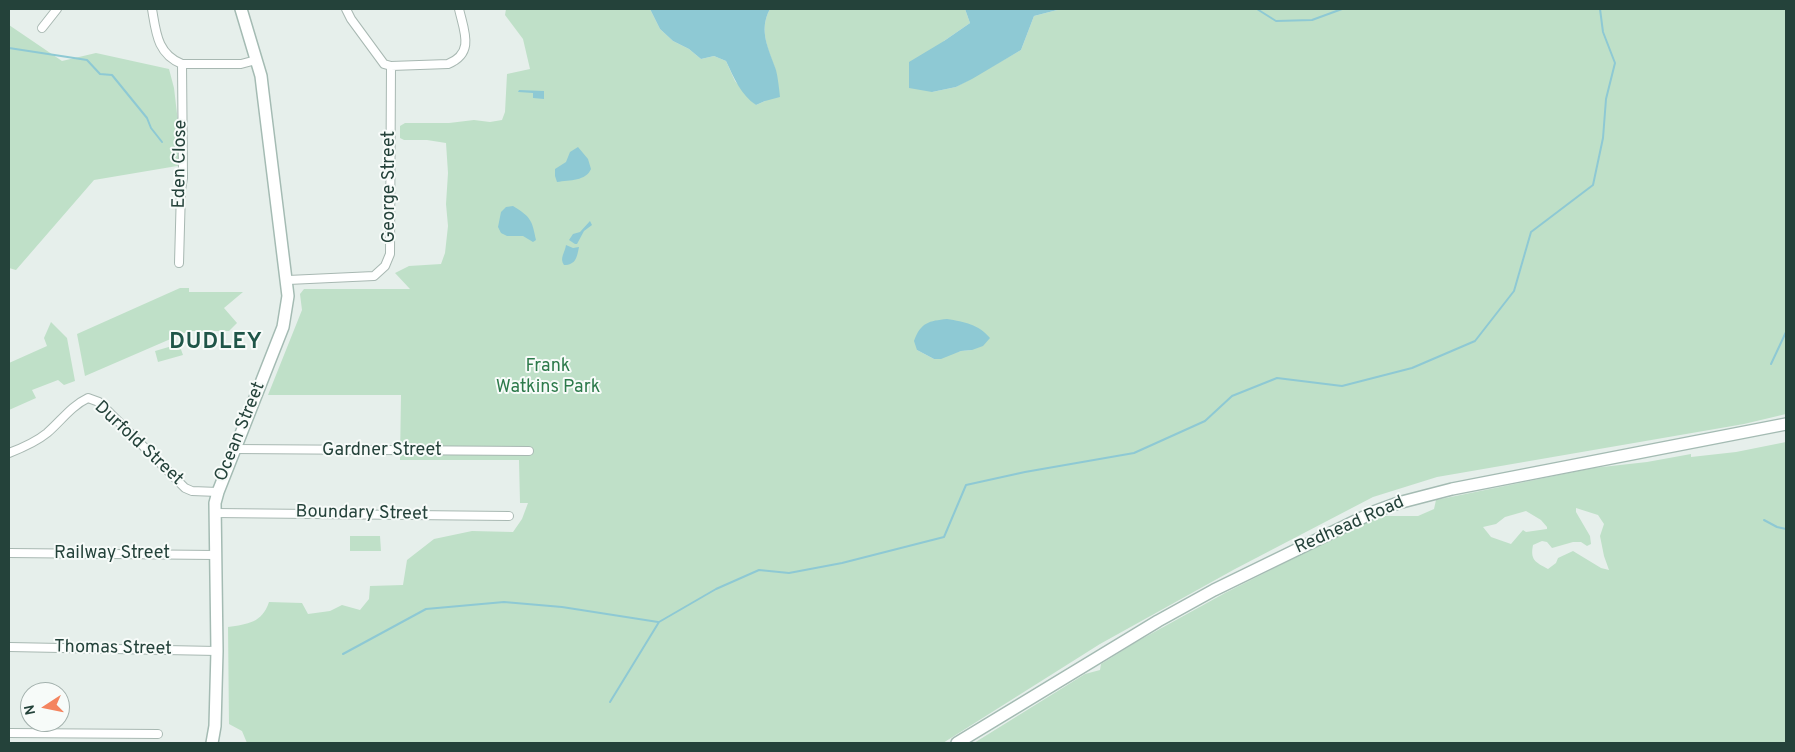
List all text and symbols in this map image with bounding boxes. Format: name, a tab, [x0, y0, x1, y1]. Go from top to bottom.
street label: Eden Close	[169, 119, 193, 209]
street label: George Street	[379, 131, 401, 243]
district label: DUDLEY	[168, 331, 264, 357]
park label: Frank Watkins Park	[496, 356, 600, 398]
street label: Ocean Street	[211, 379, 271, 485]
street label: Durfold Street	[89, 397, 187, 491]
street label: Gardner Street	[322, 440, 442, 462]
street label: Redhead Road	[1292, 492, 1408, 560]
street label: Boundary Street	[295, 502, 429, 526]
street label: Railway Street	[54, 543, 170, 565]
street label: Thomas Street	[54, 637, 172, 661]
north arrow	[20, 682, 70, 732]
text: N	[21, 703, 40, 716]

